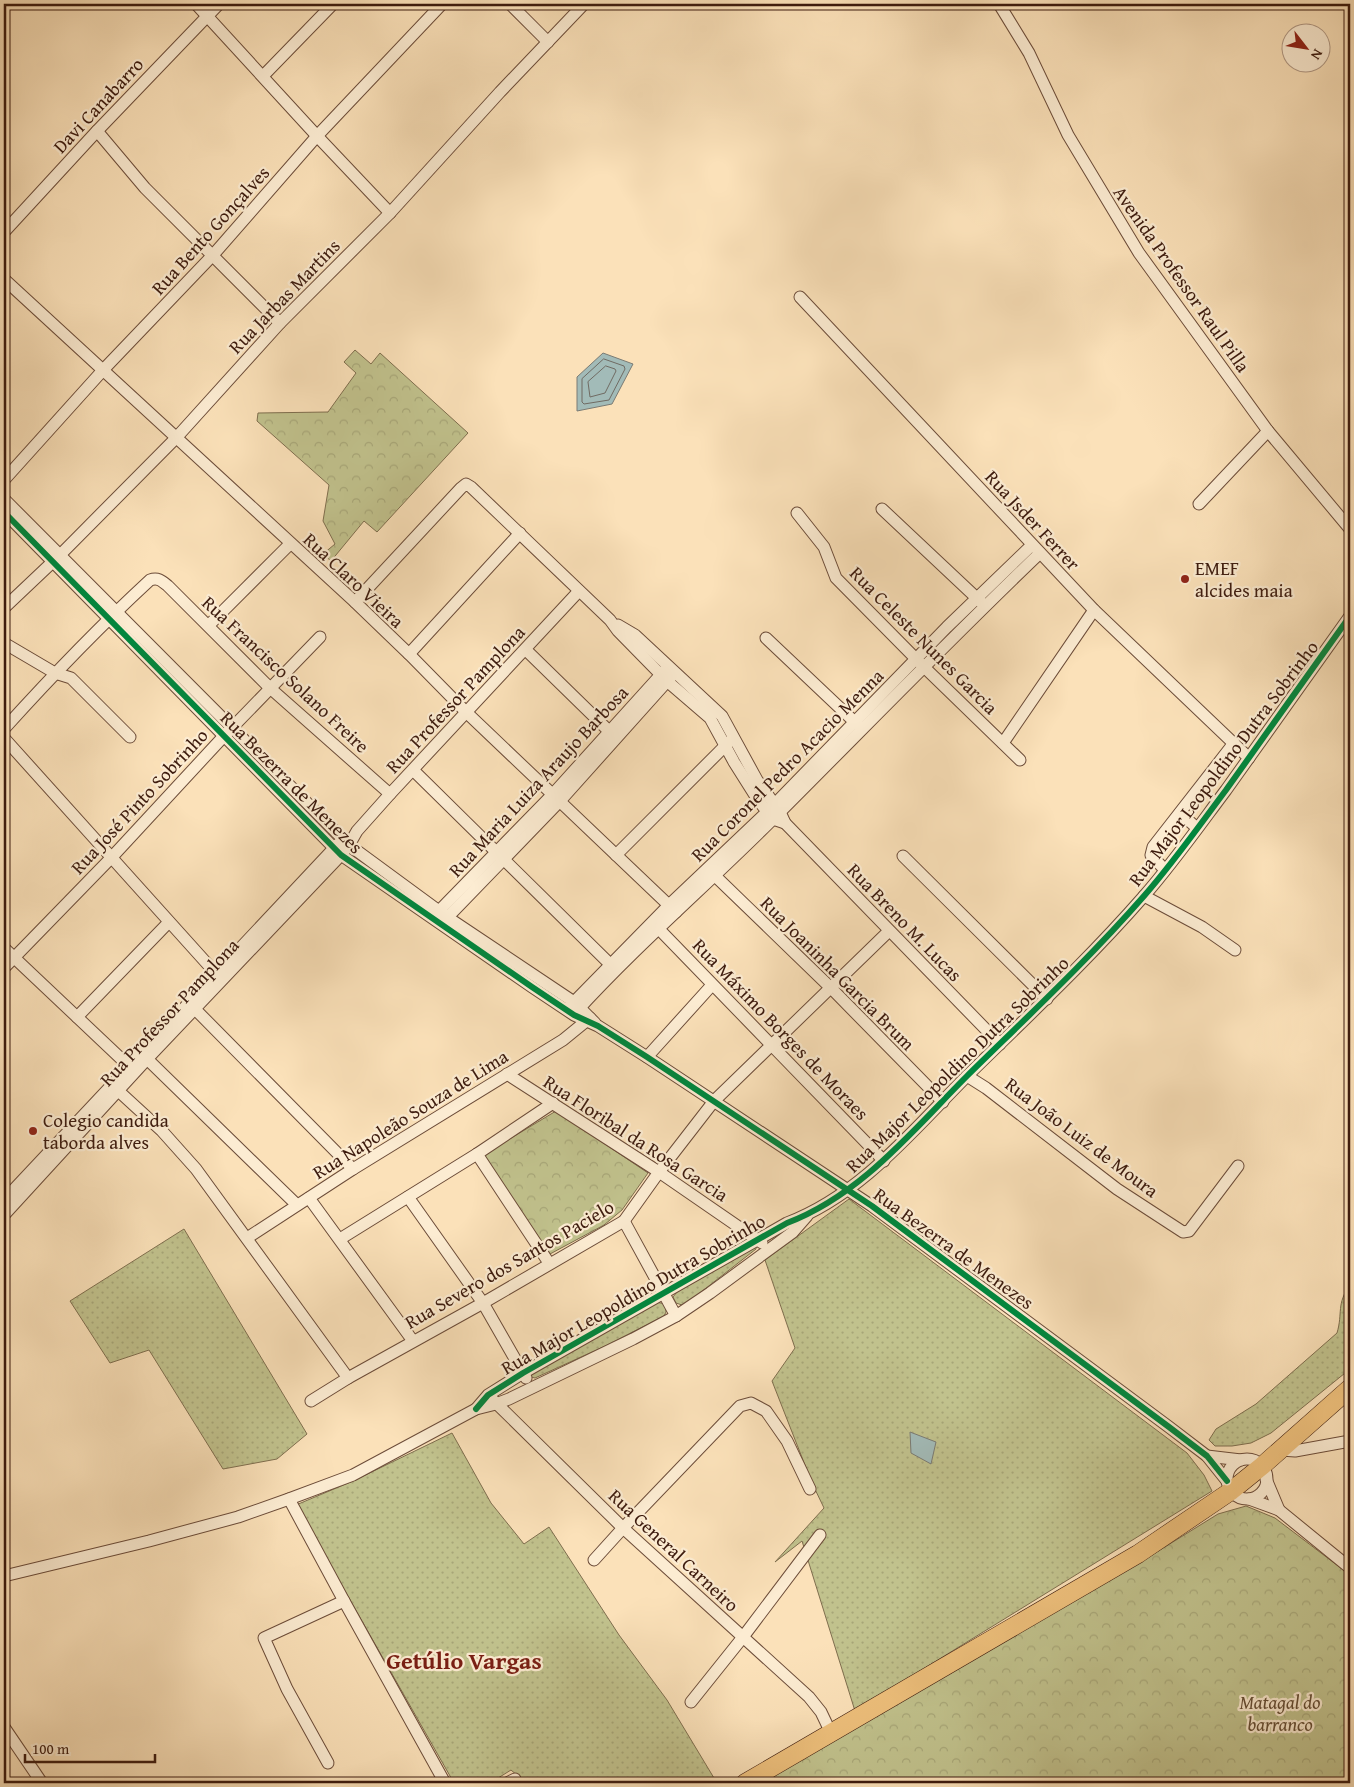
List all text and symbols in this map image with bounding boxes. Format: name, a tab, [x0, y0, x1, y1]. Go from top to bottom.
north arrow	[1282, 22, 1332, 72]
text: N	[1306, 46, 1328, 64]
street label: Davi Canabarro	[46, 51, 150, 159]
street label: Rua Bento Gonçalves	[144, 159, 276, 301]
street label: Avenida Professor Raul Pilla	[1107, 180, 1257, 378]
street label: Rua Jarbas Martins	[222, 232, 346, 360]
street label: Rua Jsder Ferrer	[979, 463, 1087, 577]
street label: Rua Claro Vieira	[297, 526, 411, 634]
place label: EMEF alcides maia	[1195, 554, 1293, 604]
street label: Rua Celeste Nunes Garcia	[843, 559, 1005, 721]
marker: EMEF alcides maia	[1179, 573, 1191, 585]
street label: Rua Francisco Solano Freire	[196, 589, 376, 759]
street label: Rua Professor Pamplona	[379, 619, 531, 779]
street label: Rua Major Leopoldino Dutra Sobrinho	[1121, 634, 1325, 892]
street label: Rua Coronel Pedro Acacio Menna	[684, 662, 890, 868]
street label: Rua Maria Luiza Araujo Barbosa	[442, 679, 634, 883]
street label: Rua Bezerra de Menezes	[214, 704, 370, 860]
street label: Rua José Pinto Sobrinho	[64, 722, 214, 880]
street label: Rua Breno M. Lucas	[841, 857, 969, 987]
street label: Rua Joaninha Garcia Brum	[754, 889, 922, 1057]
street label: Rua Professor Pamplona	[93, 932, 245, 1092]
street label: Rua Máximo Borges de Moraes	[686, 932, 876, 1126]
street label: Rua Major Leopoldino Dutra Sobrinho	[839, 949, 1075, 1179]
street label: Rua Napoleão Souza de Lima	[307, 1042, 513, 1186]
street label: Rua Floribal da Rosa Garcia	[538, 1068, 734, 1208]
street label: Rua João Luiz de Moura	[999, 1070, 1165, 1204]
place label: Colegio candida taborda alves	[43, 1106, 169, 1156]
marker: Colegio candida taborda alves	[27, 1125, 39, 1137]
street label: Rua Bezerra de Menezes	[868, 1180, 1040, 1316]
street label: Rua Severo dos Santos Pacielo	[399, 1193, 619, 1335]
street label: Rua Major Leopoldino Dutra Sobrinho	[496, 1207, 770, 1381]
street label: Rua General Carneiro	[602, 1482, 746, 1618]
district label: Getúlio Vargas	[386, 1643, 542, 1678]
park label: Matagal do barranco	[1240, 1688, 1320, 1738]
scale bar	[25, 1732, 155, 1764]
text: 100 m	[32, 1738, 70, 1759]

